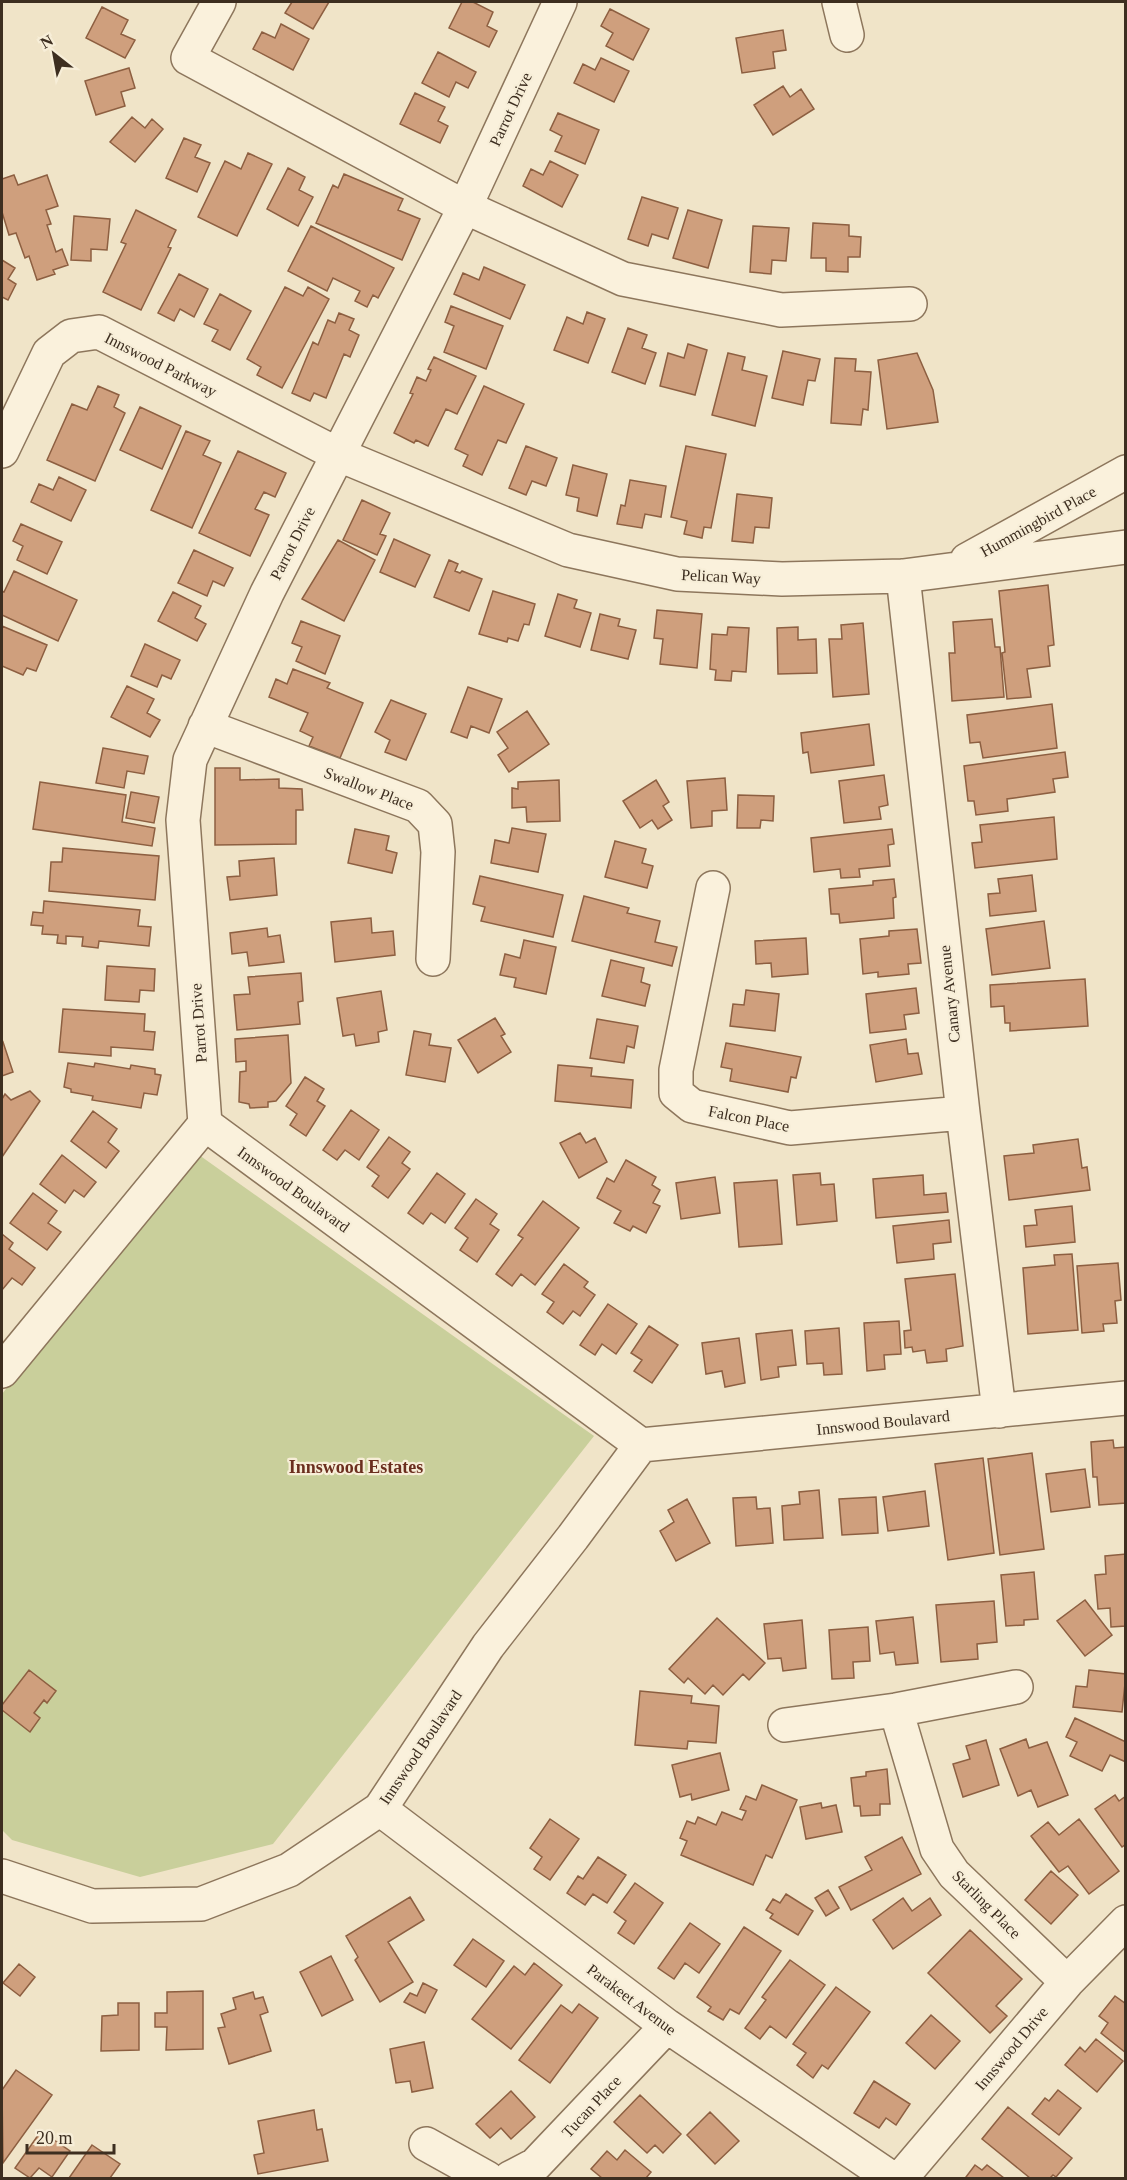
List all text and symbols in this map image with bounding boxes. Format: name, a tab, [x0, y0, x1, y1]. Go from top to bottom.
north arrow	[24, 24, 84, 84]
text: N	[37, 31, 56, 52]
street label: Parrot Drive	[486, 70, 535, 149]
street label: Innswood Parkway	[102, 329, 219, 401]
street label: Hummingbird Place	[978, 483, 1099, 561]
street label: Parrot Drive	[267, 504, 318, 583]
street label: Pelican Way	[681, 566, 761, 588]
street label: Swallow Place	[322, 764, 416, 813]
street label: Canary Avenue	[936, 944, 964, 1044]
street label: Parrot Drive	[187, 983, 210, 1063]
street label: Falcon Place	[707, 1102, 791, 1135]
street label: Innswood Boulavard	[235, 1143, 353, 1236]
street label: Innswood Boulavard	[816, 1407, 950, 1438]
district label: Innswood Estates	[289, 1457, 423, 1477]
street label: Innswood Boulavard	[376, 1687, 465, 1807]
street label: Starling Place	[948, 1867, 1024, 1943]
street label: Parakeet Avenue	[584, 1960, 679, 2038]
street label: Innswood Drive	[972, 2003, 1051, 2093]
street label: Tucan Place	[559, 2072, 624, 2141]
scale bar	[27, 2117, 114, 2155]
text: 20 m	[36, 2128, 73, 2148]

